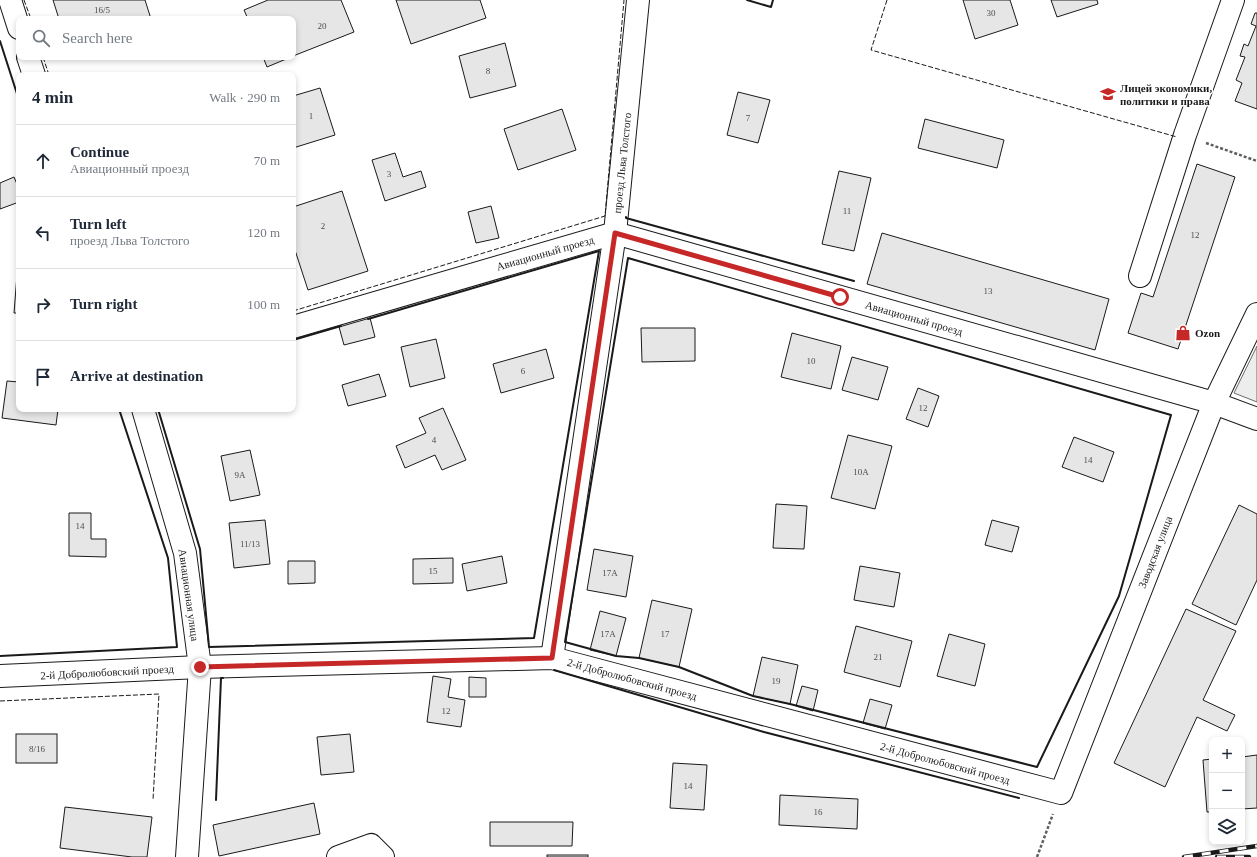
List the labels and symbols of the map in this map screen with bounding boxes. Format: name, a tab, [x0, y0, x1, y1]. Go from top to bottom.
house number: 16/5	[94, 5, 110, 15]
house number: 30	[987, 8, 996, 18]
house number: 20	[318, 21, 327, 31]
house number: 8	[486, 66, 491, 76]
place label: Лицей экономики, политики и права	[1120, 82, 1212, 107]
school or university icon: Лицей экономики, политики и права	[1099, 85, 1117, 103]
house number: 1	[309, 111, 313, 121]
street label: проезд Льва Толстого	[611, 112, 633, 214]
house number: 7	[746, 113, 751, 123]
house number: 3	[387, 169, 392, 179]
house number: 11	[843, 206, 851, 216]
house number: 2	[321, 221, 325, 231]
house number: 12	[1191, 230, 1200, 240]
street label: Авиационный проезд	[495, 233, 595, 273]
house number: 13	[984, 286, 993, 296]
route start	[831, 288, 849, 306]
street label: Авиационный проезд	[864, 298, 964, 338]
shop icon: Ozon	[1174, 324, 1192, 342]
place label: Ozon	[1195, 327, 1220, 339]
house number: 10	[807, 356, 816, 366]
house number: 6	[521, 366, 526, 376]
house number: 12	[919, 403, 928, 413]
house number: 4	[432, 435, 437, 445]
house number: 14	[1084, 455, 1093, 465]
house number: 10А	[853, 467, 869, 477]
house number: 9А	[235, 470, 246, 480]
street label: Заводская улица	[1136, 514, 1174, 590]
house number: 14	[76, 521, 85, 531]
house number: 11/13	[240, 539, 261, 549]
street label: Авиационная улица	[177, 548, 201, 642]
house number: 15	[429, 566, 438, 576]
house number: 17А	[602, 568, 618, 578]
house number: 17А	[600, 629, 616, 639]
house number: 17	[661, 629, 670, 639]
house number: 21	[874, 652, 883, 662]
street label: 2-й Добролюбовский проезд	[566, 656, 699, 702]
route end	[191, 658, 209, 676]
street label: 2-й Добролюбовский проезд	[40, 662, 174, 681]
house number: 19	[772, 676, 781, 686]
house number: 12	[442, 706, 451, 716]
street label: 2-й Добролюбовский проезд	[879, 740, 1012, 786]
house number: 8/16	[29, 744, 45, 754]
house number: 14	[684, 781, 693, 791]
house number: 16	[814, 807, 823, 817]

